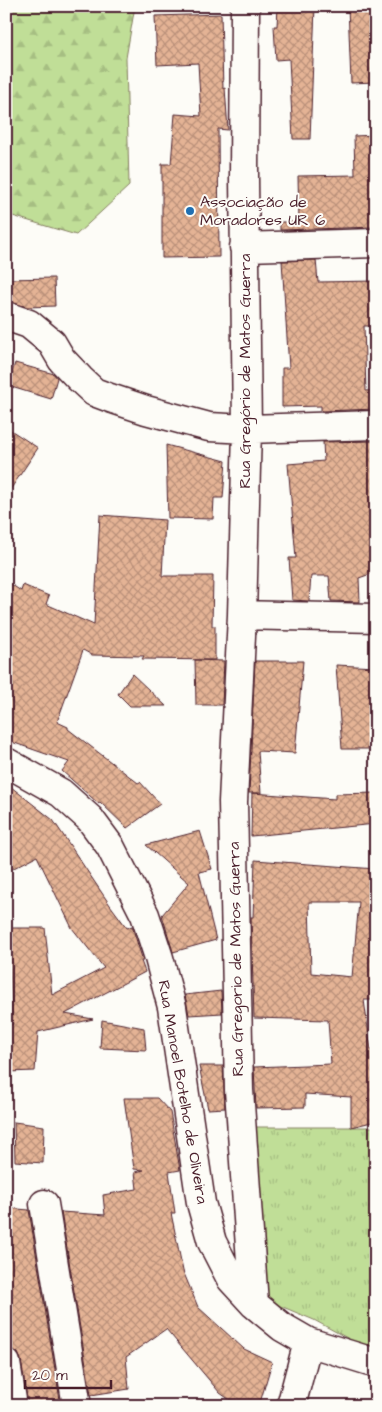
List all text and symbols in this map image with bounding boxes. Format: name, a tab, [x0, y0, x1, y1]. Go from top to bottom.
place label: Associação de Moradores UR 6	[200, 191, 325, 231]
marker: Associação de Moradores UR 6	[184, 205, 196, 217]
street label: Rua Gregório de Matos Guerra	[234, 254, 257, 488]
street label: Rua Gregorio de Matos Guerra	[223, 841, 250, 1077]
street label: Rua Manoel Botelho de Oliveira	[152, 978, 214, 1206]
scale bar	[25, 1357, 111, 1389]
text: 20 m	[32, 1365, 68, 1386]

